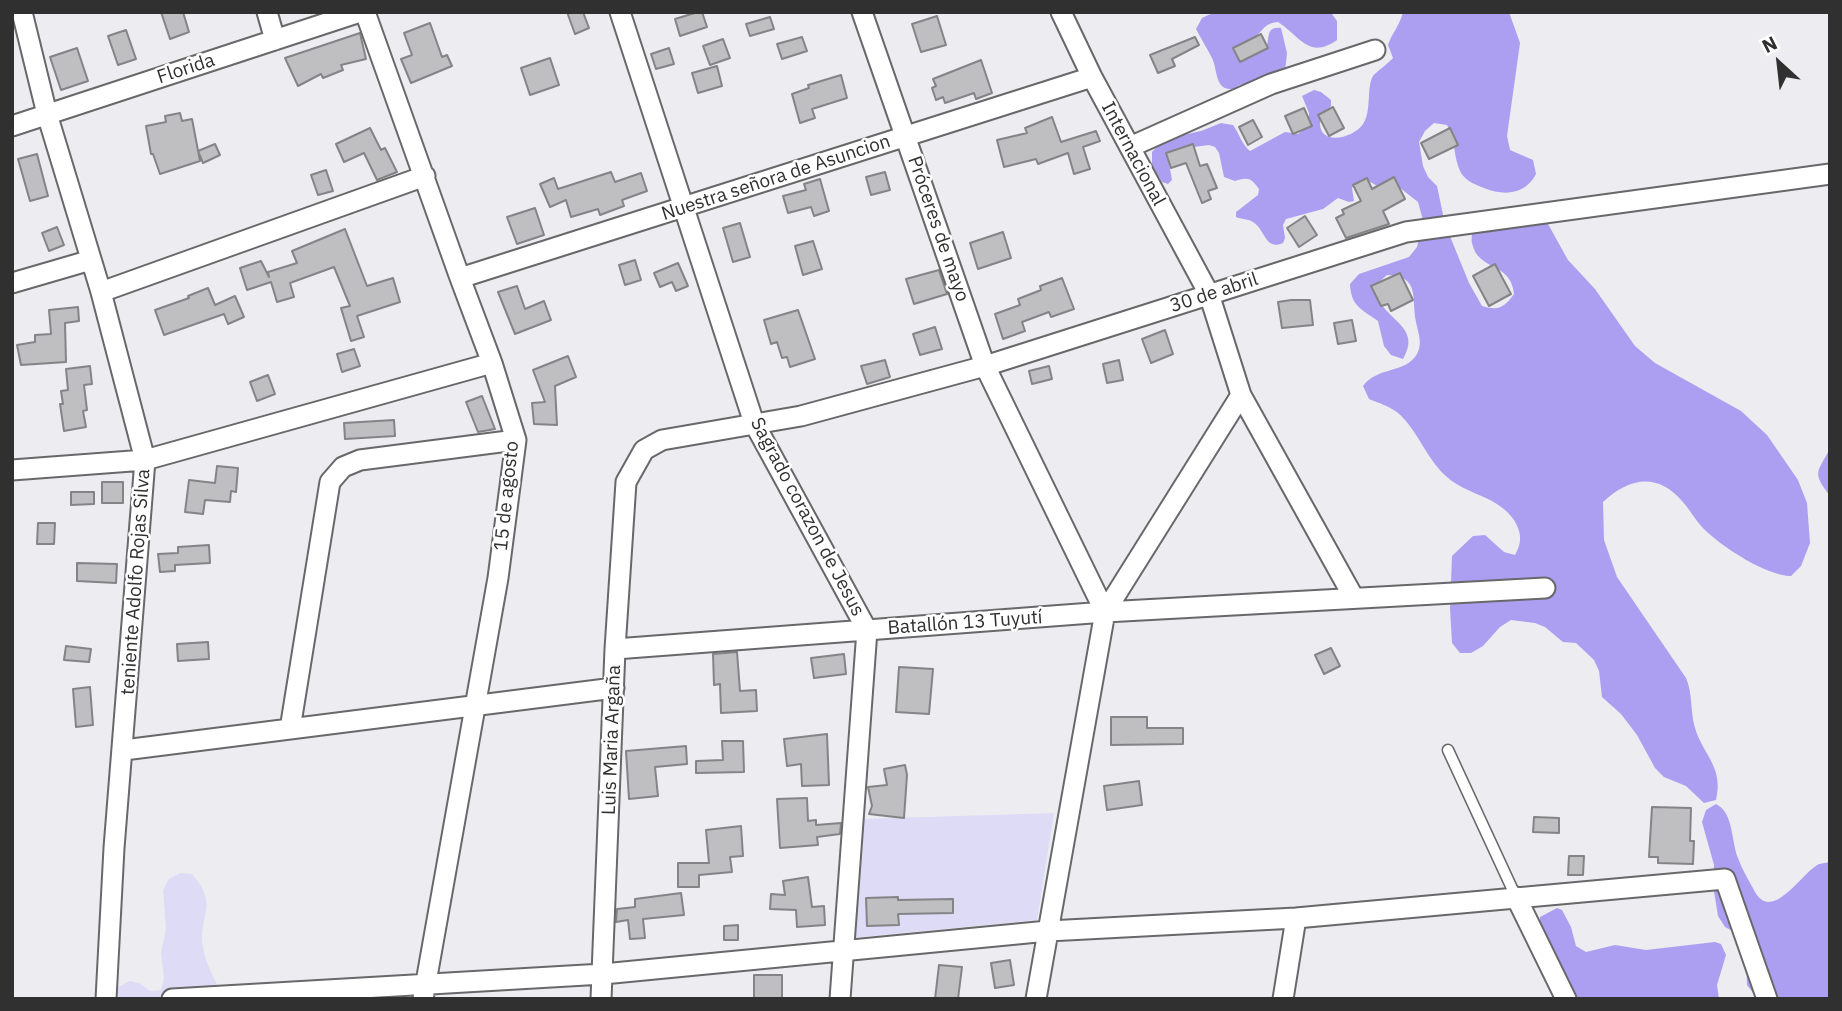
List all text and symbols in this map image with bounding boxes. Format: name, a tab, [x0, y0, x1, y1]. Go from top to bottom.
north arrow	[1744, 28, 1814, 98]
text: N	[1758, 30, 1781, 58]
street label: Florida	[154, 49, 218, 89]
street label: Internacional	[1096, 98, 1170, 210]
street label: Nuestra señora de Asuncion	[659, 130, 893, 226]
street label: Próceres de mayo	[902, 153, 974, 305]
street label: 30 de abril	[1167, 268, 1261, 318]
street label: Sagrado corazon de Jesus	[745, 414, 869, 620]
street label: 15 de agosto	[490, 440, 524, 552]
street label: teniente Adolfo Rojas Silva	[117, 468, 155, 696]
street label: Batallón 13 Tuyutí	[887, 606, 1043, 640]
street label: Luis Maria Argaña	[598, 664, 626, 816]

